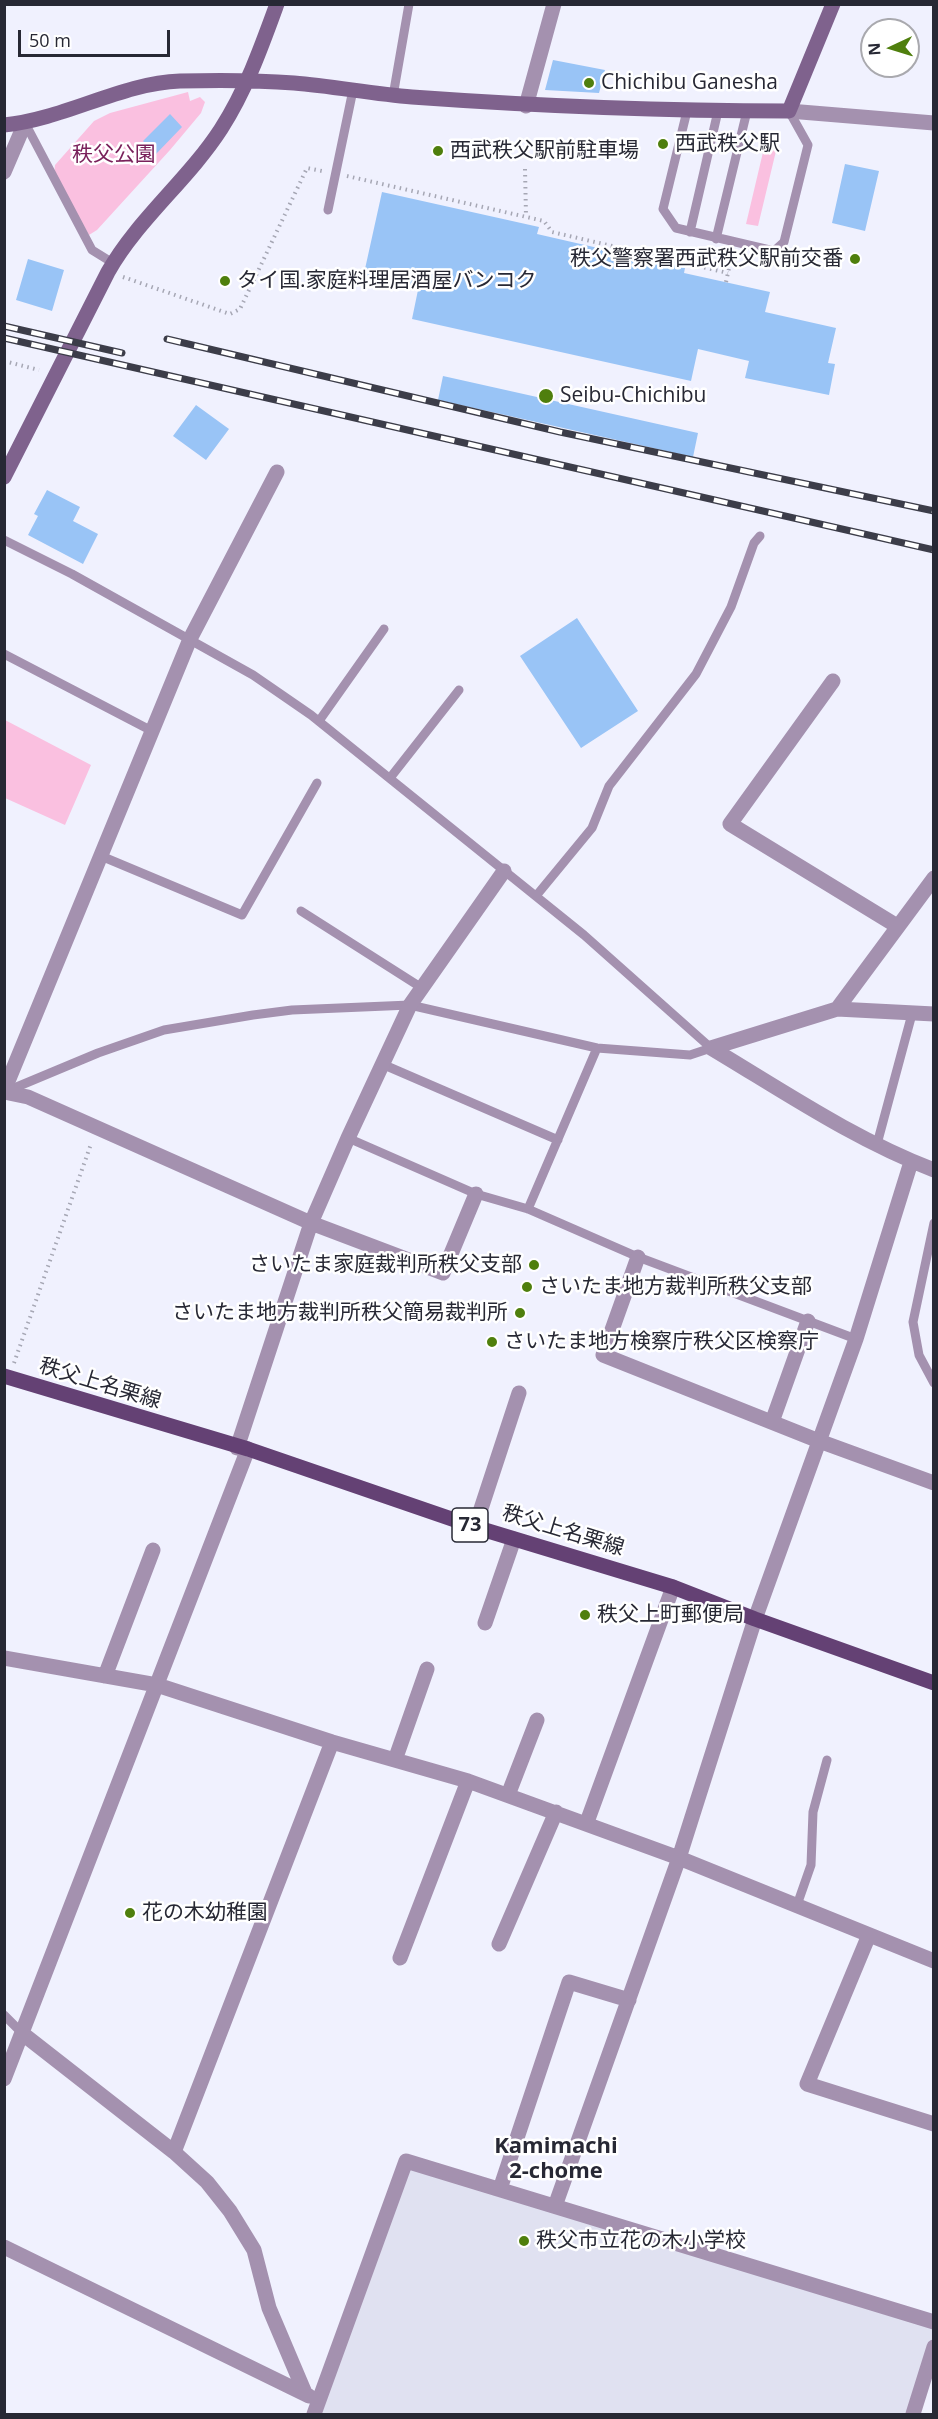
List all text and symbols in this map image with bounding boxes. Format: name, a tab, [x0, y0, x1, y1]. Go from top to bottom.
scale bar	[21, 18, 172, 56]
north arrow	[860, 18, 920, 78]
text: 50 m	[29, 28, 71, 52]
text: N	[863, 42, 885, 56]
place label: Chichibu Ganesha	[601, 70, 778, 96]
marker: Chichibu Ganesha	[582, 76, 596, 90]
place label: 西武秩父駅	[675, 131, 780, 157]
marker: 西武秩父駅	[656, 137, 670, 151]
place label: 西武秩父駅前駐車場	[450, 138, 639, 164]
park label: 秩父公園	[72, 142, 156, 168]
marker: 西武秩父駅前駐車場	[431, 144, 445, 158]
place label: 秩父警察署西武秩父駅前交番	[570, 246, 843, 272]
marker: 秩父警察署西武秩父駅前交番	[848, 252, 862, 266]
place label: タイ国.家庭料理居酒屋バンコク	[237, 268, 537, 294]
marker: タイ国.家庭料理居酒屋バンコク	[218, 274, 232, 288]
place label: Seibu-Chichibu	[560, 383, 706, 409]
marker: Seibu-Chichibu	[537, 387, 555, 405]
place label: さいたま家庭裁判所秩父支部	[249, 1252, 522, 1278]
marker: さいたま家庭裁判所秩父支部	[527, 1258, 541, 1272]
place label: さいたま地方裁判所秩父支部	[539, 1274, 812, 1300]
marker: さいたま地方裁判所秩父支部	[520, 1280, 534, 1294]
place label: さいたま地方裁判所秩父簡易裁判所	[172, 1300, 508, 1326]
marker: さいたま地方裁判所秩父簡易裁判所	[513, 1306, 527, 1320]
place label: さいたま地方検察庁秩父区検察庁	[504, 1329, 819, 1355]
marker: さいたま地方検察庁秩父区検察庁	[485, 1335, 499, 1349]
street label: 秩父上名栗線	[36, 1354, 164, 1414]
street label: 秩父上名栗線	[499, 1501, 627, 1561]
road number: 73	[452, 1508, 488, 1542]
place label: 秩父上町郵便局	[597, 1602, 744, 1628]
marker: 秩父上町郵便局	[578, 1608, 592, 1622]
place label: 花の木幼稚園	[142, 1900, 268, 1926]
marker: 花の木幼稚園	[123, 1906, 137, 1920]
district label: Kamimachi 2-chome	[494, 2134, 618, 2186]
place label: 秩父市立花の木小学校	[536, 2228, 746, 2254]
marker: 秩父市立花の木小学校	[517, 2234, 531, 2248]

